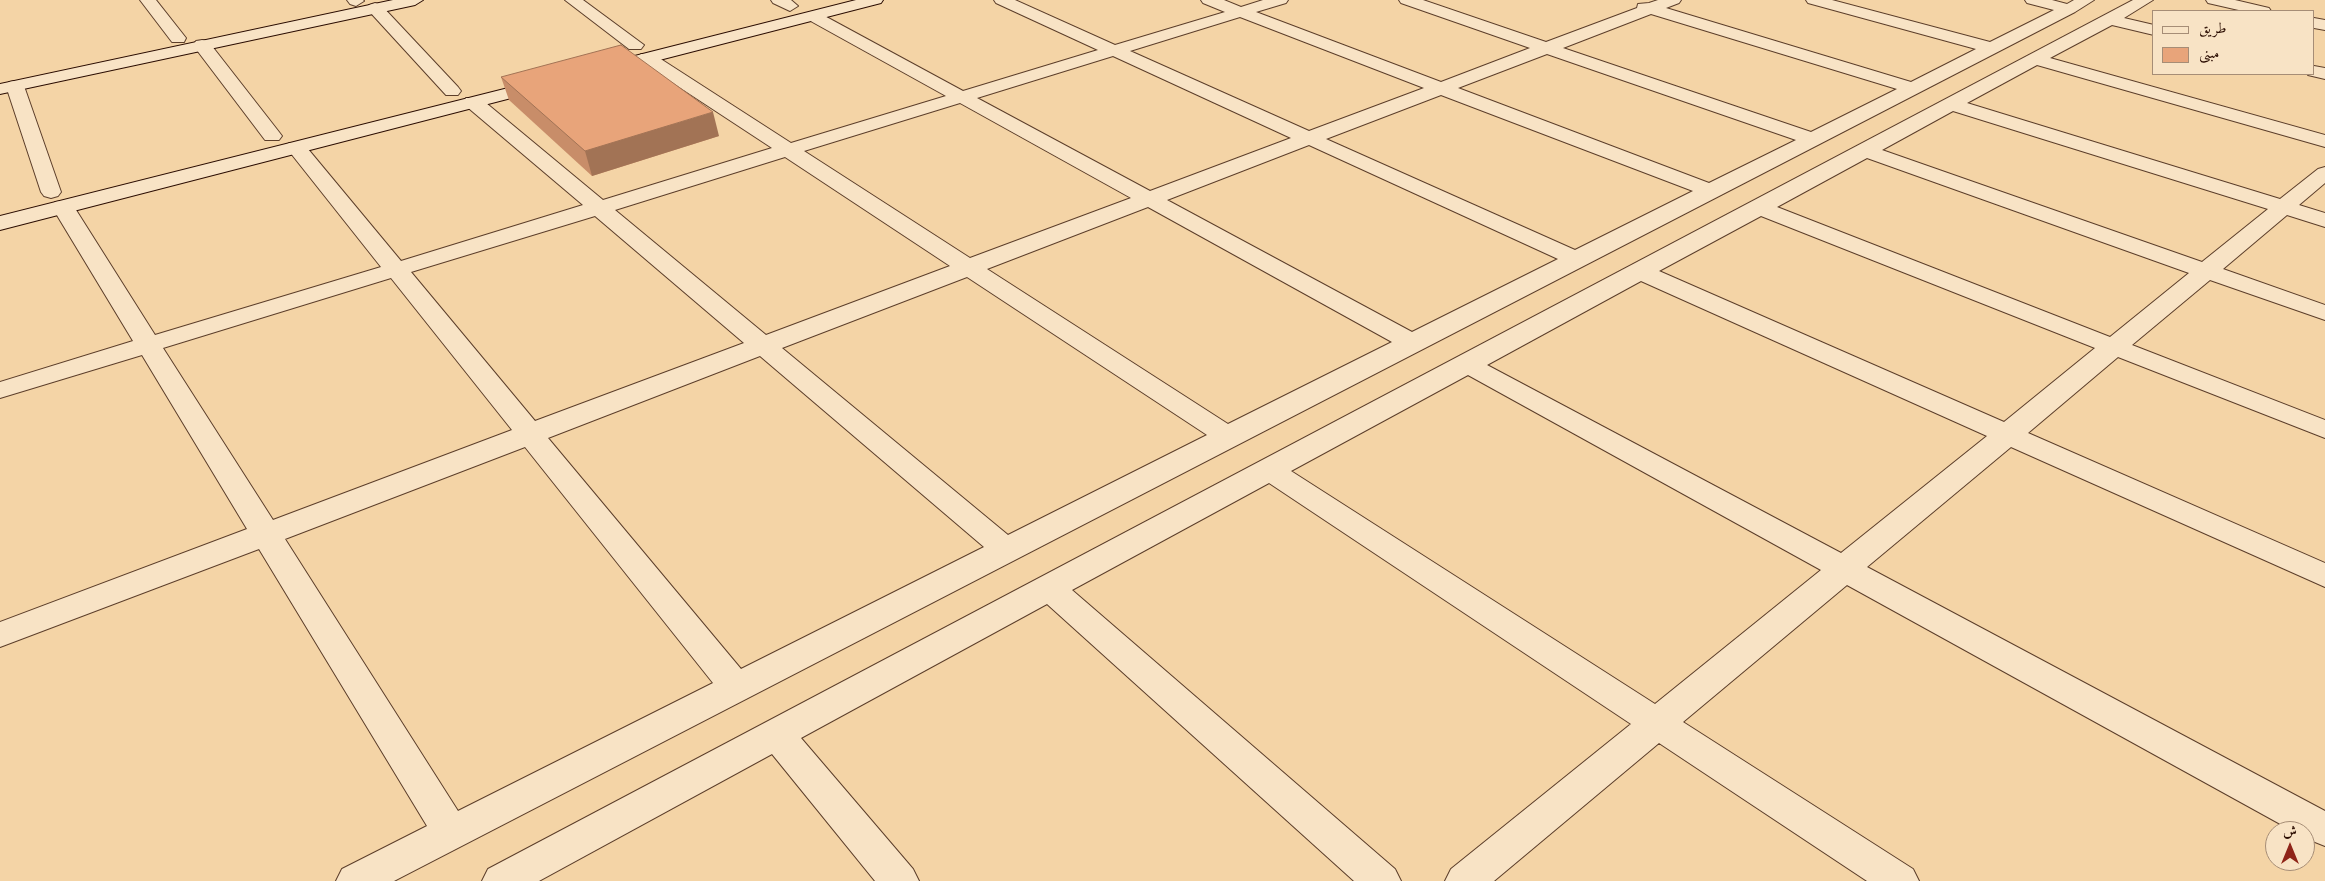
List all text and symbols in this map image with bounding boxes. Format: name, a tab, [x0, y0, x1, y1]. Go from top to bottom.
legend	[2152, 10, 2315, 75]
text: طريق	[2199, 19, 2226, 38]
text: مبنى	[2199, 44, 2219, 63]
north arrow	[2265, 821, 2315, 871]
text: ش	[2283, 823, 2297, 841]

